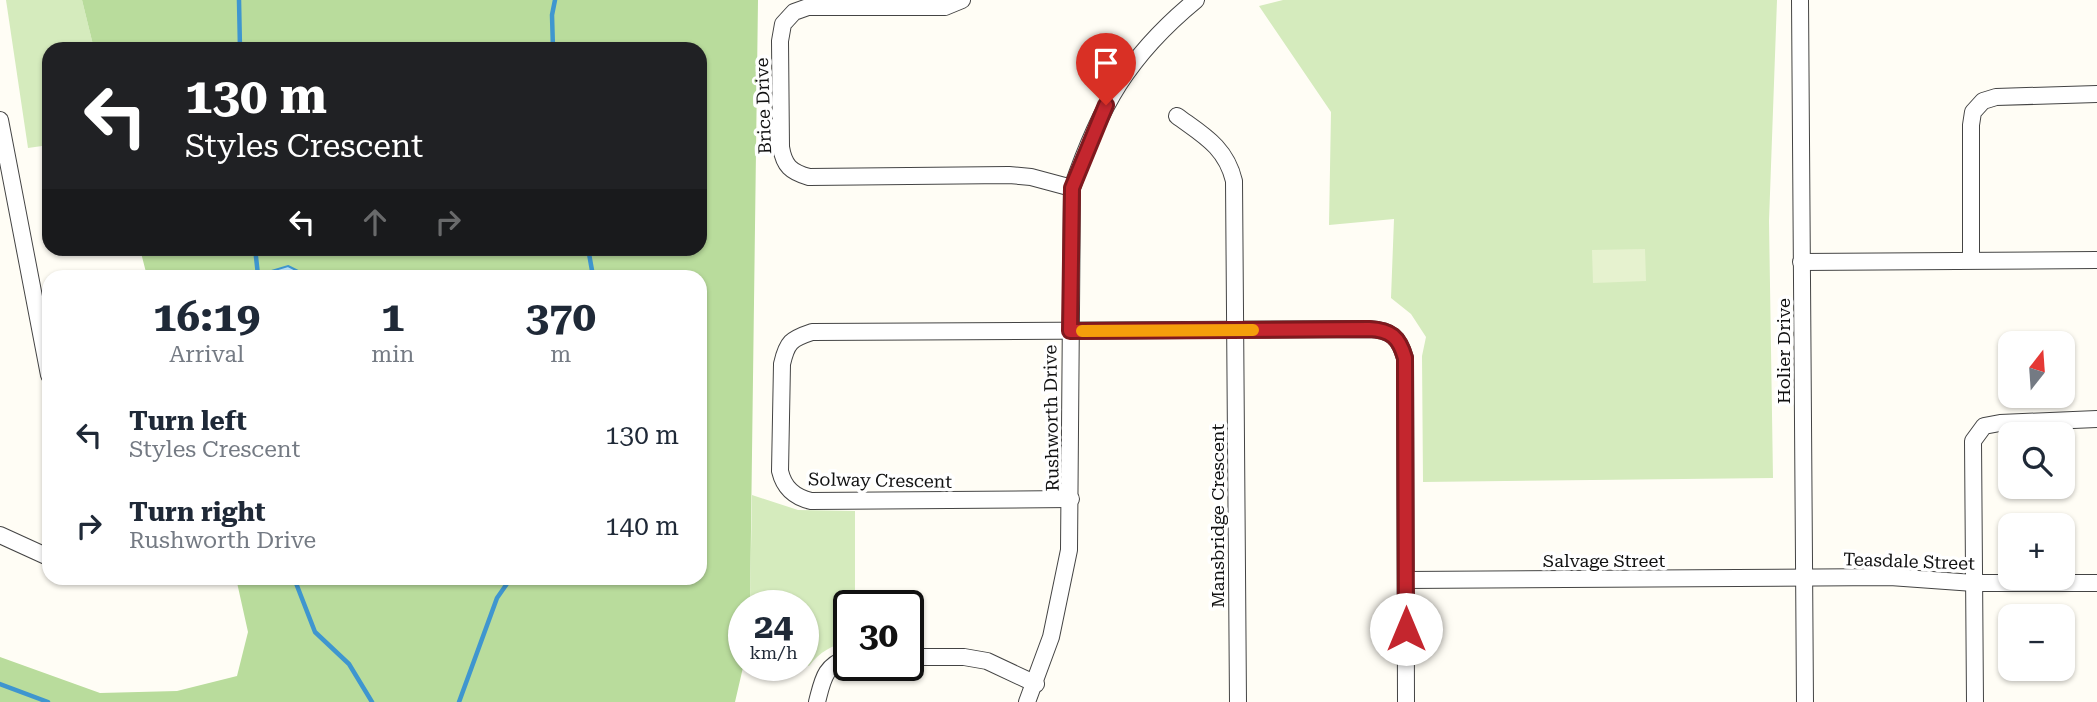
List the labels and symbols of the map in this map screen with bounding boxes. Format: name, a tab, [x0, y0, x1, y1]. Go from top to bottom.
pin	[1076, 33, 1136, 105]
street label: Brice Drive	[751, 57, 775, 155]
street label: Holier Drive	[1773, 298, 1794, 404]
north arrow	[1998, 331, 2076, 408]
street label: Rushworth Drive	[1039, 344, 1063, 491]
street label: Mansbridge Crescent	[1207, 424, 1228, 608]
street label: Solway Crescent	[808, 468, 952, 492]
street label: Teasdale Street	[1843, 548, 1976, 574]
street label: Salvage Street	[1543, 550, 1665, 571]
speed limit sign: 30	[833, 590, 924, 681]
position arrow	[1369, 592, 1443, 666]

